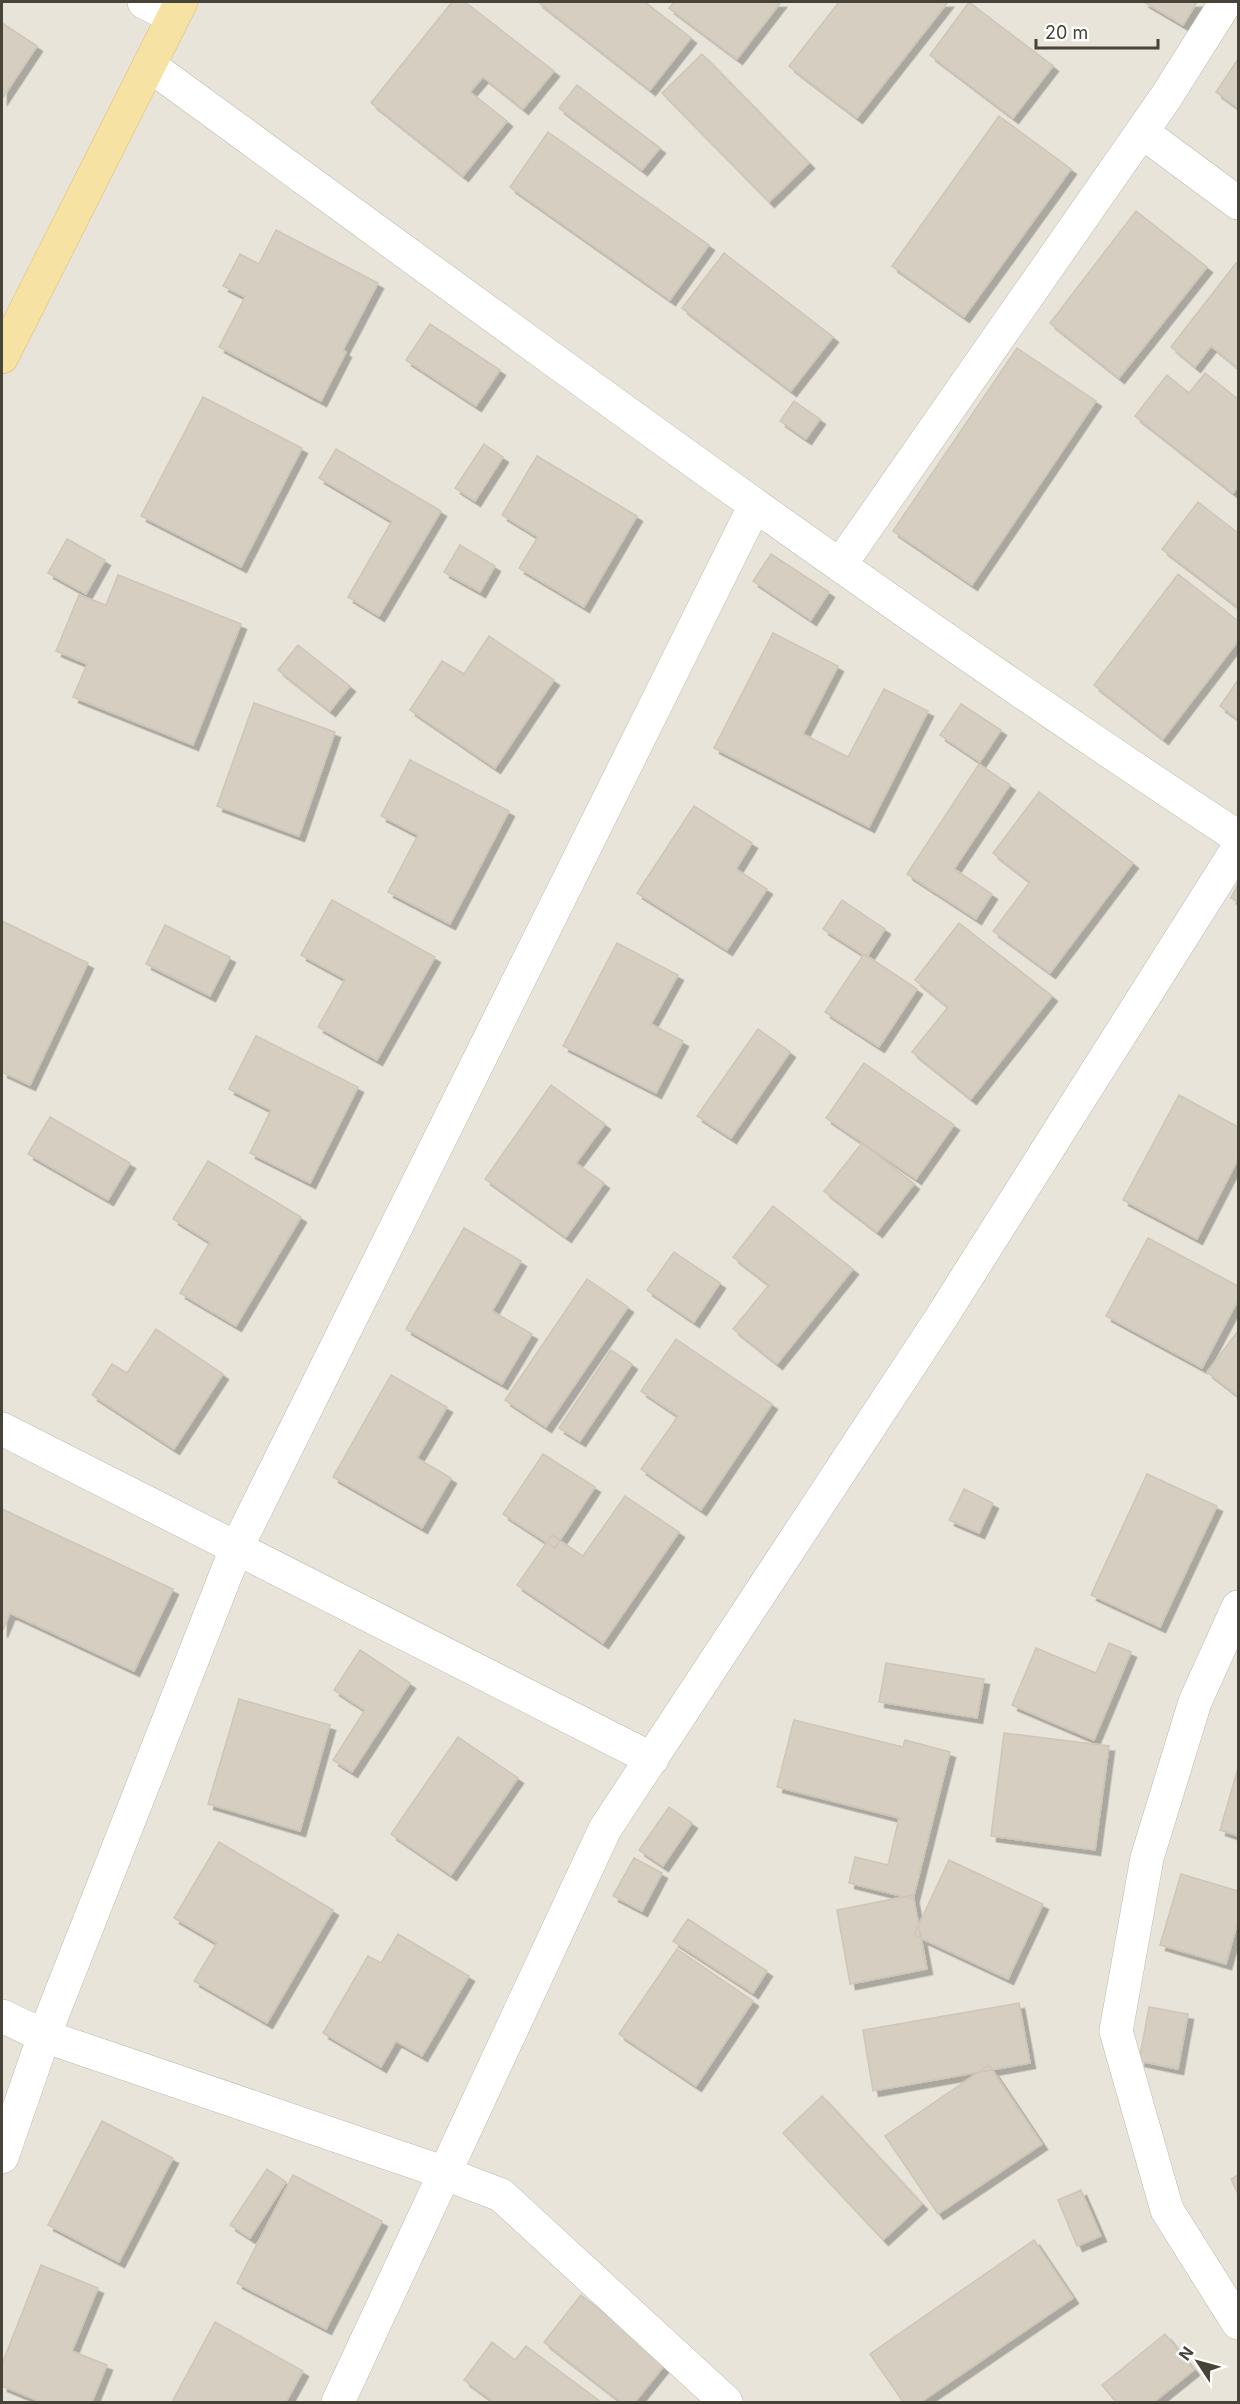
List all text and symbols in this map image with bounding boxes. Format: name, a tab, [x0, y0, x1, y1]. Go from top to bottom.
scale bar	[1036, 12, 1158, 50]
text: 20 m	[1045, 22, 1088, 43]
north arrow	[1168, 2332, 1228, 2392]
text: N	[1174, 2342, 1198, 2364]

